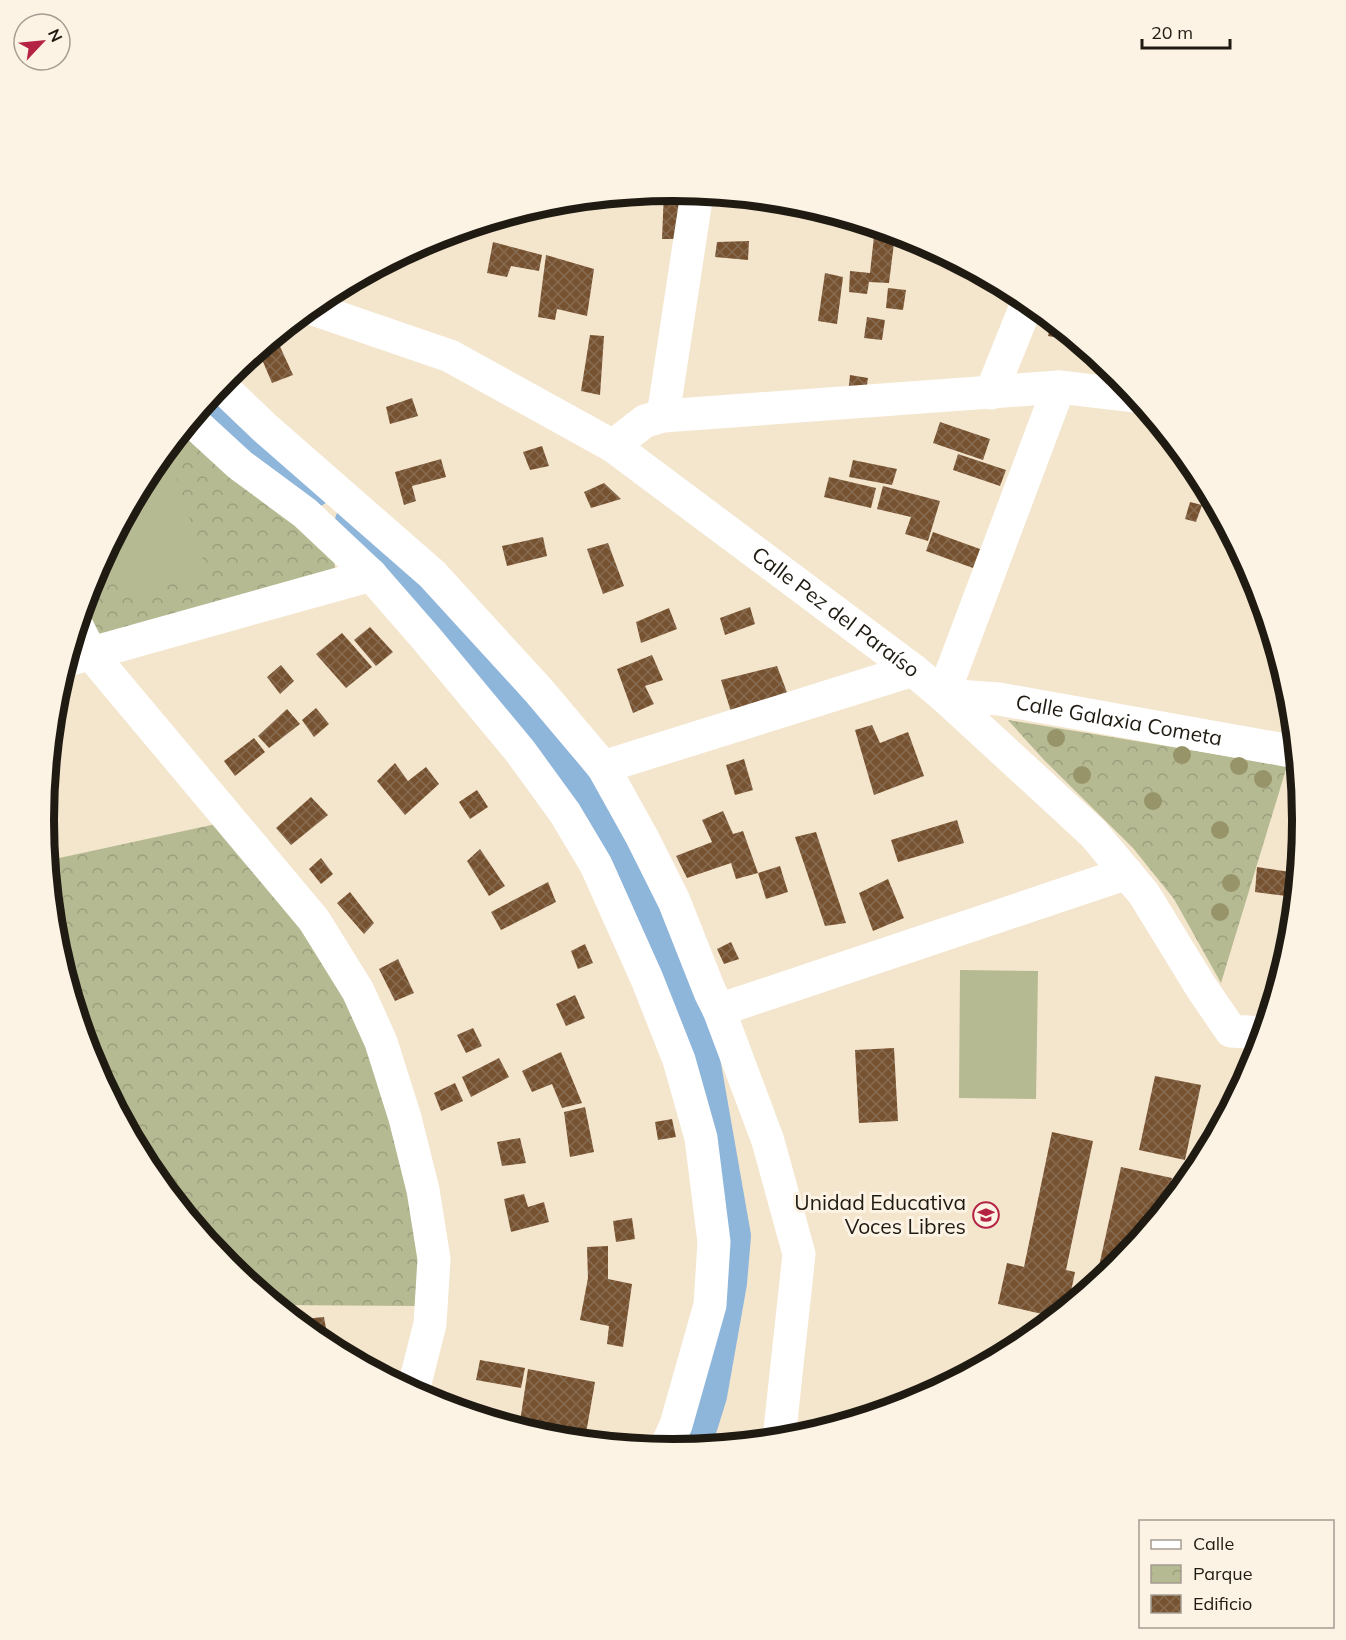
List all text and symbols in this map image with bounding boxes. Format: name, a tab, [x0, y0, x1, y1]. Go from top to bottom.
north arrow	[12, 12, 72, 72]
scale bar	[1142, 12, 1230, 50]
text: 20 m	[1151, 21, 1193, 44]
text: N	[44, 26, 67, 45]
street label: Calle Pez del Paraíso	[747, 540, 925, 682]
street label: Calle Galaxia Cometa	[1014, 688, 1224, 751]
place label: Unidad Educativa Voces Libres	[794, 1189, 966, 1239]
school or university icon: Unidad Educativa Voces Libres	[971, 1200, 1001, 1230]
legend	[1139, 1520, 1334, 1628]
text: Calle	[1193, 1532, 1234, 1555]
text: Parque	[1193, 1562, 1252, 1585]
text: Edificio	[1193, 1592, 1252, 1615]

